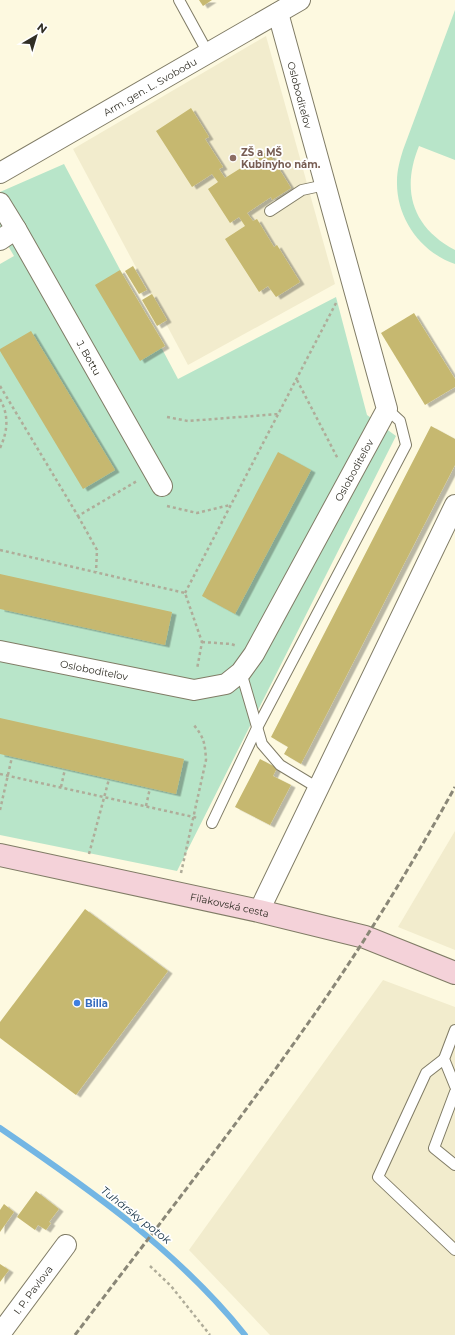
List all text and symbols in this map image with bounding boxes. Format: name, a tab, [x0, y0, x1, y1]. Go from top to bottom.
north arrow	[16, 16, 56, 56]
text: N	[34, 20, 50, 36]
street label: Arm. gen. L. Svobodu	[101, 55, 199, 119]
street label: Osloboditeľov	[284, 60, 315, 131]
place label: ZŠ a MŠ Kubínyho nám.	[241, 146, 321, 171]
marker: ZŠ a MŠ Kubínyho nám.	[228, 153, 238, 163]
street label: J. Bottu	[73, 337, 104, 378]
street label: Osloboditeľov	[332, 437, 377, 504]
street label: Osloboditeľov	[59, 657, 130, 684]
street label: Fiľakovská cesta	[189, 890, 270, 920]
place label: Billa	[85, 997, 108, 1010]
marker: Billa	[72, 998, 82, 1008]
water label: Tuhársky potok	[98, 1183, 174, 1247]
street label: I. P. Pavlova	[11, 1263, 56, 1317]

